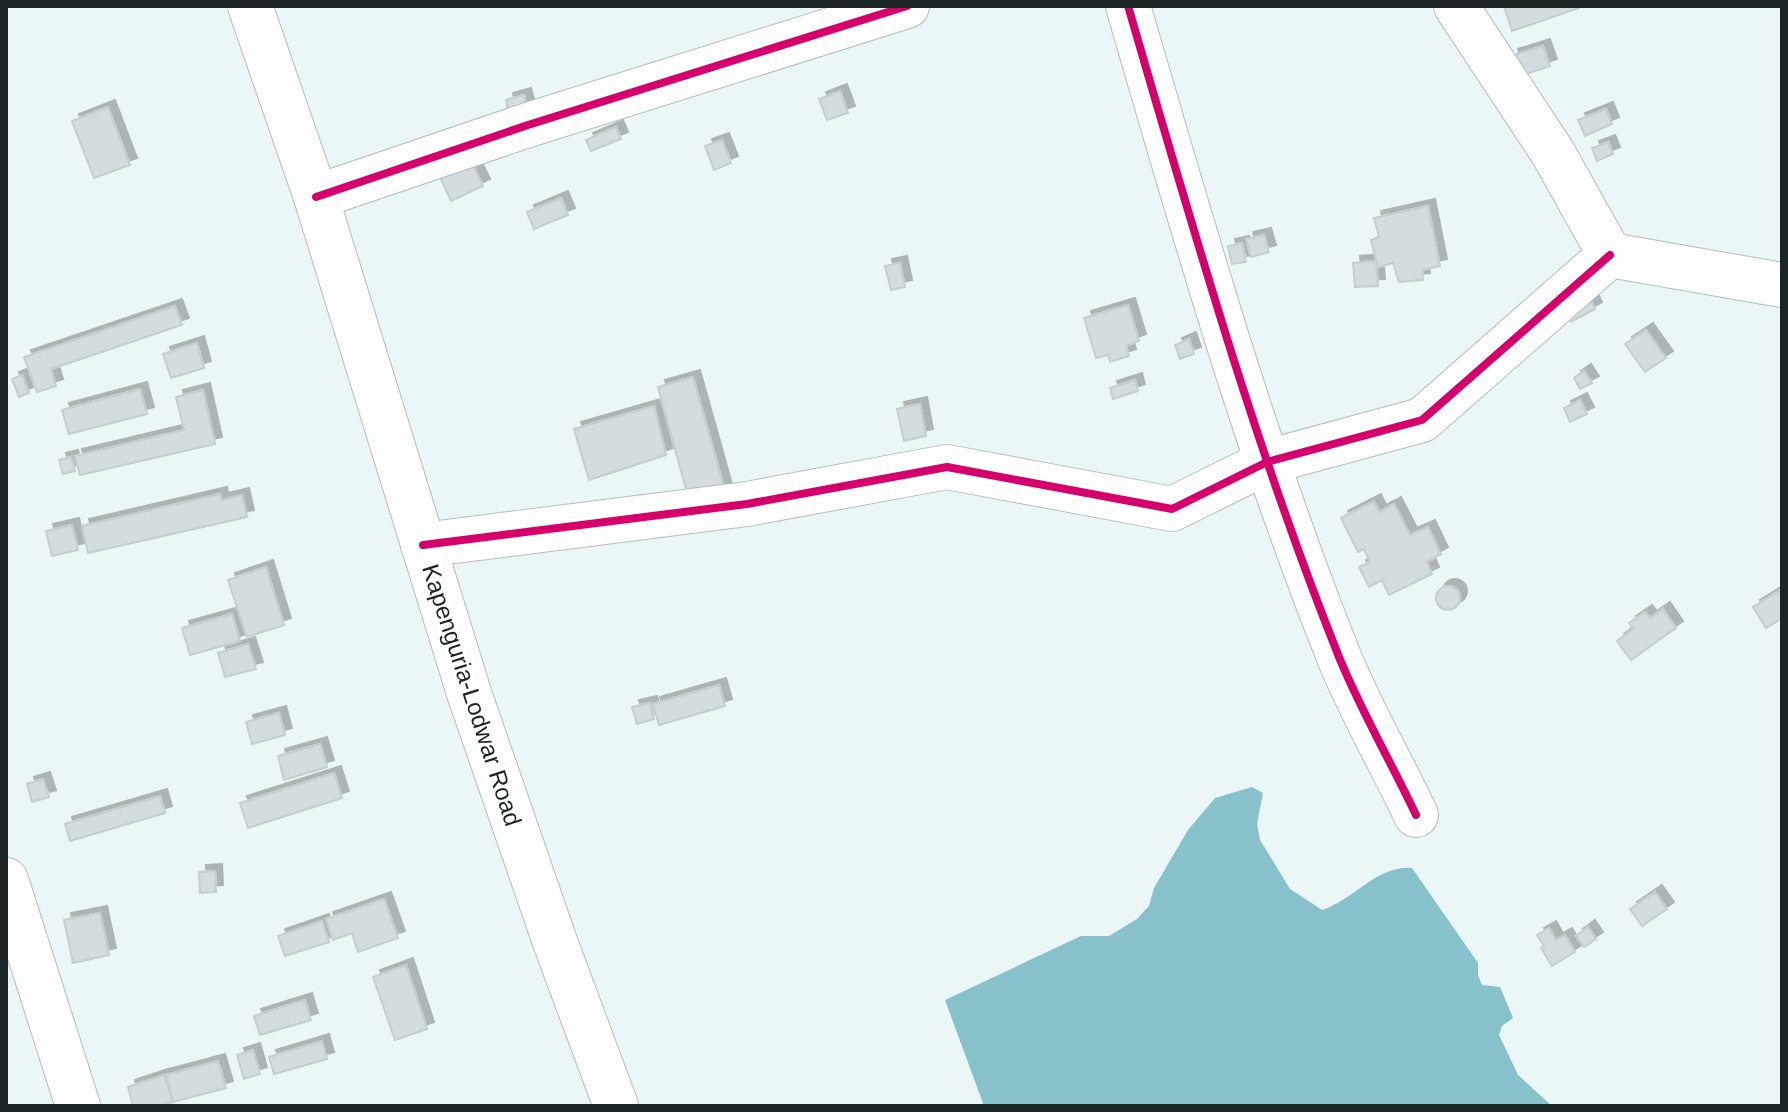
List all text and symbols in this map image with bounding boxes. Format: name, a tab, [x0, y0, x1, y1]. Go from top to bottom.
street label: Kapenguria-Lodwar Road	[417, 561, 527, 829]

